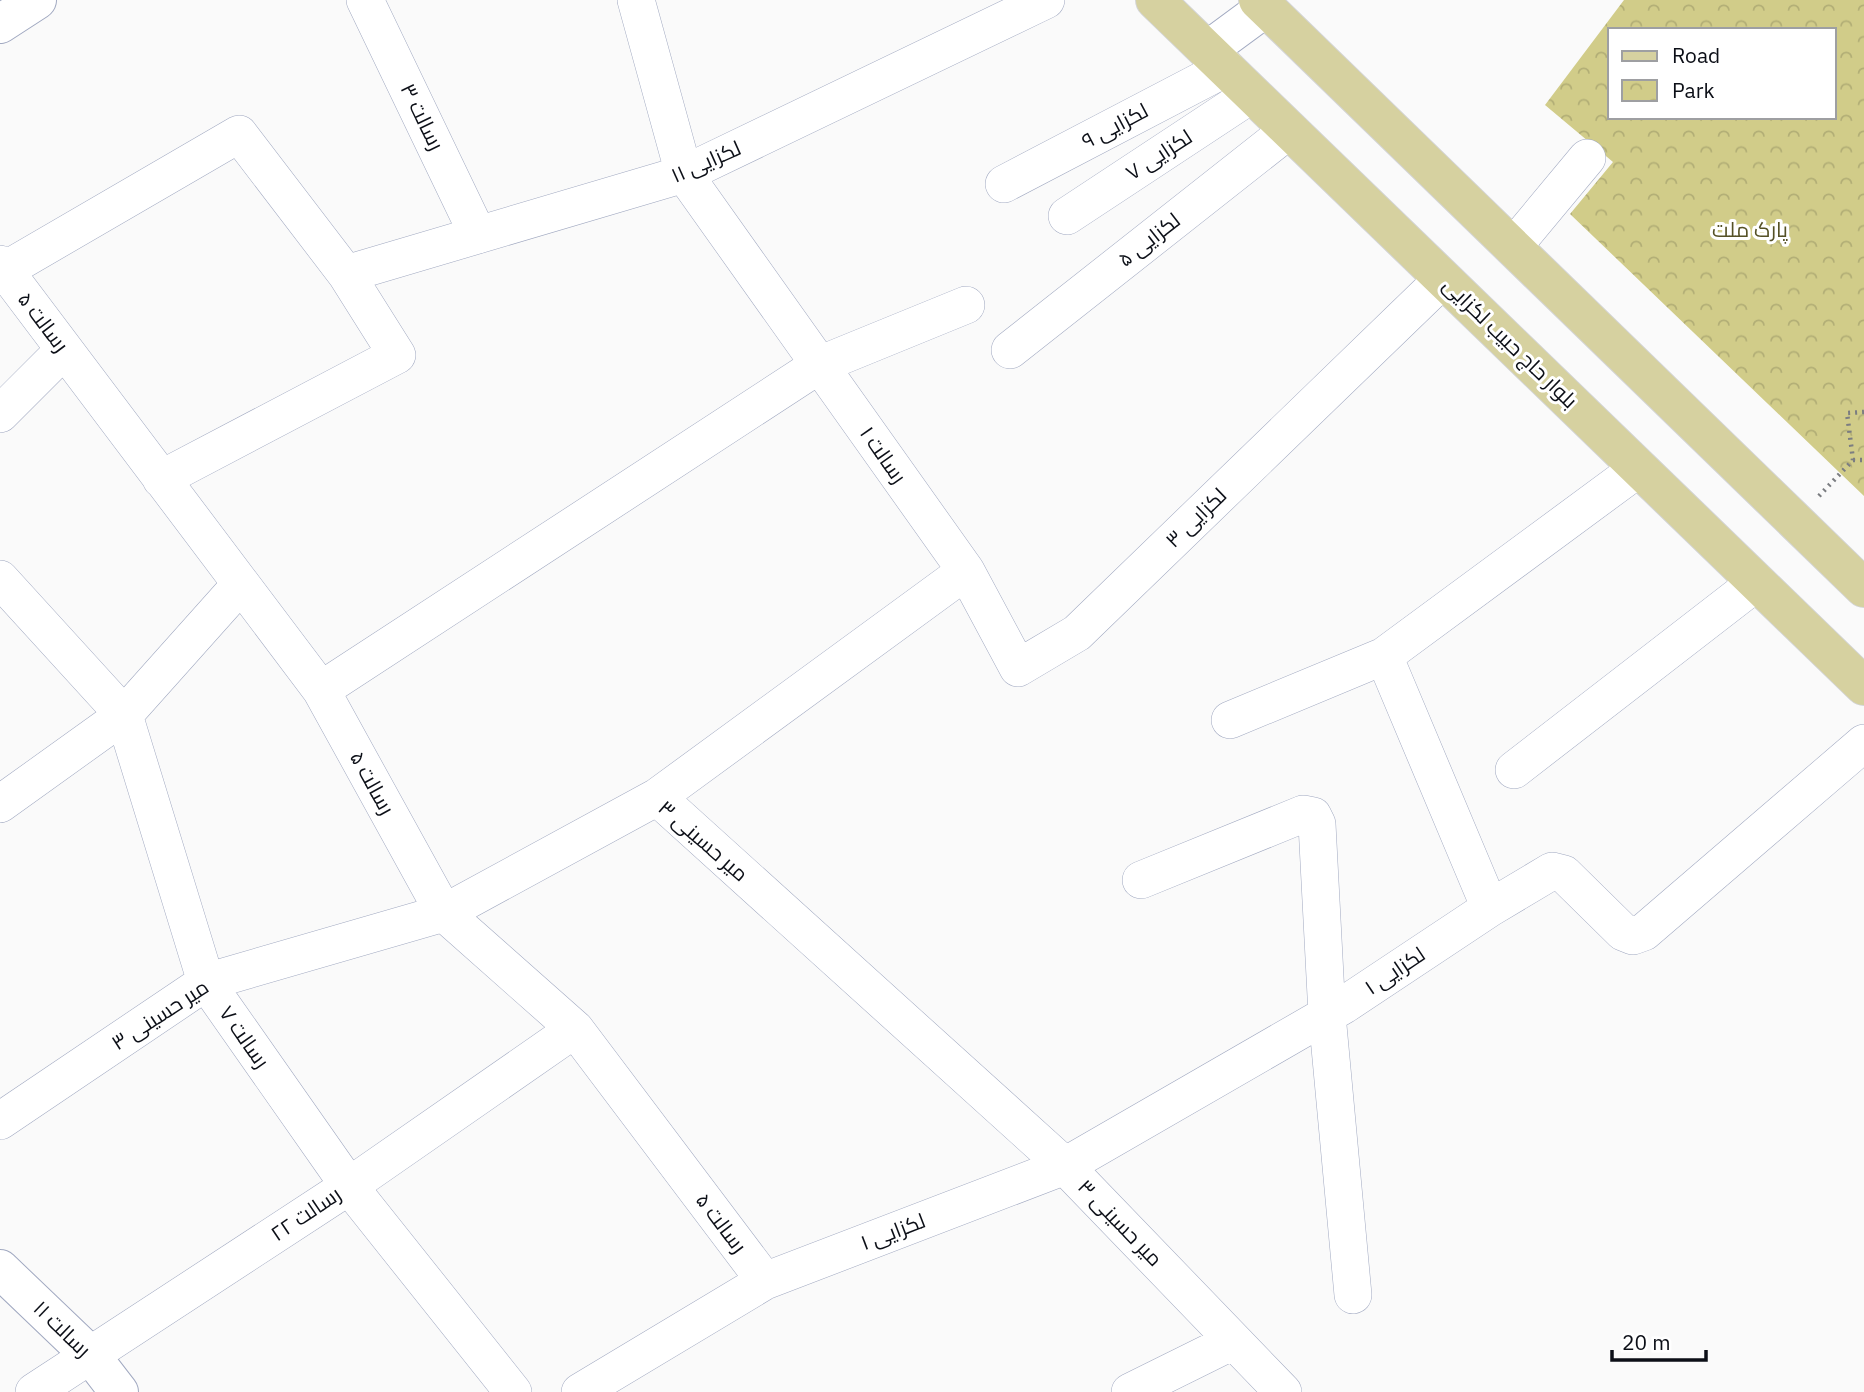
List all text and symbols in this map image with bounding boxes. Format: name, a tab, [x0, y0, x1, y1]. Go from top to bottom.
legend	[1608, 28, 1836, 119]
text: Road	[1672, 41, 1720, 69]
text: Park	[1672, 76, 1715, 104]
street label: رسالت ۳	[395, 78, 451, 155]
street label: لکزایی ۹	[1076, 96, 1153, 154]
street label: لکزایی ۷	[1120, 122, 1197, 186]
street label: لکزایی ۱۱	[666, 133, 745, 189]
street label: لکزایی ۵	[1111, 206, 1185, 272]
park label: پارک ملت	[1712, 215, 1788, 244]
street label: بلوار حاج حبیب لکزايی	[1437, 271, 1584, 415]
street label: رسالت ۵	[12, 286, 76, 357]
street label: رسالت ۱	[854, 420, 913, 488]
street label: لکزایی ۳	[1159, 481, 1232, 553]
street label: رسالت ۵	[344, 746, 402, 819]
street label: میر حسینی ۳	[653, 793, 755, 887]
street label: لکزایی ۱	[1359, 940, 1430, 1001]
street label: میر حسینی ۳	[105, 972, 214, 1056]
street label: رسالت ۷	[213, 1000, 276, 1073]
street label: میر حسینی ۳	[1072, 1173, 1169, 1272]
street label: رسالت ۲۲	[265, 1179, 346, 1247]
street label: رسالت ۵	[690, 1187, 754, 1258]
street label: لکزایی ۱	[856, 1206, 929, 1256]
street label: رسالت ۱۱	[28, 1294, 98, 1363]
scale bar	[1612, 1318, 1706, 1362]
text: 20 m	[1622, 1328, 1671, 1356]

